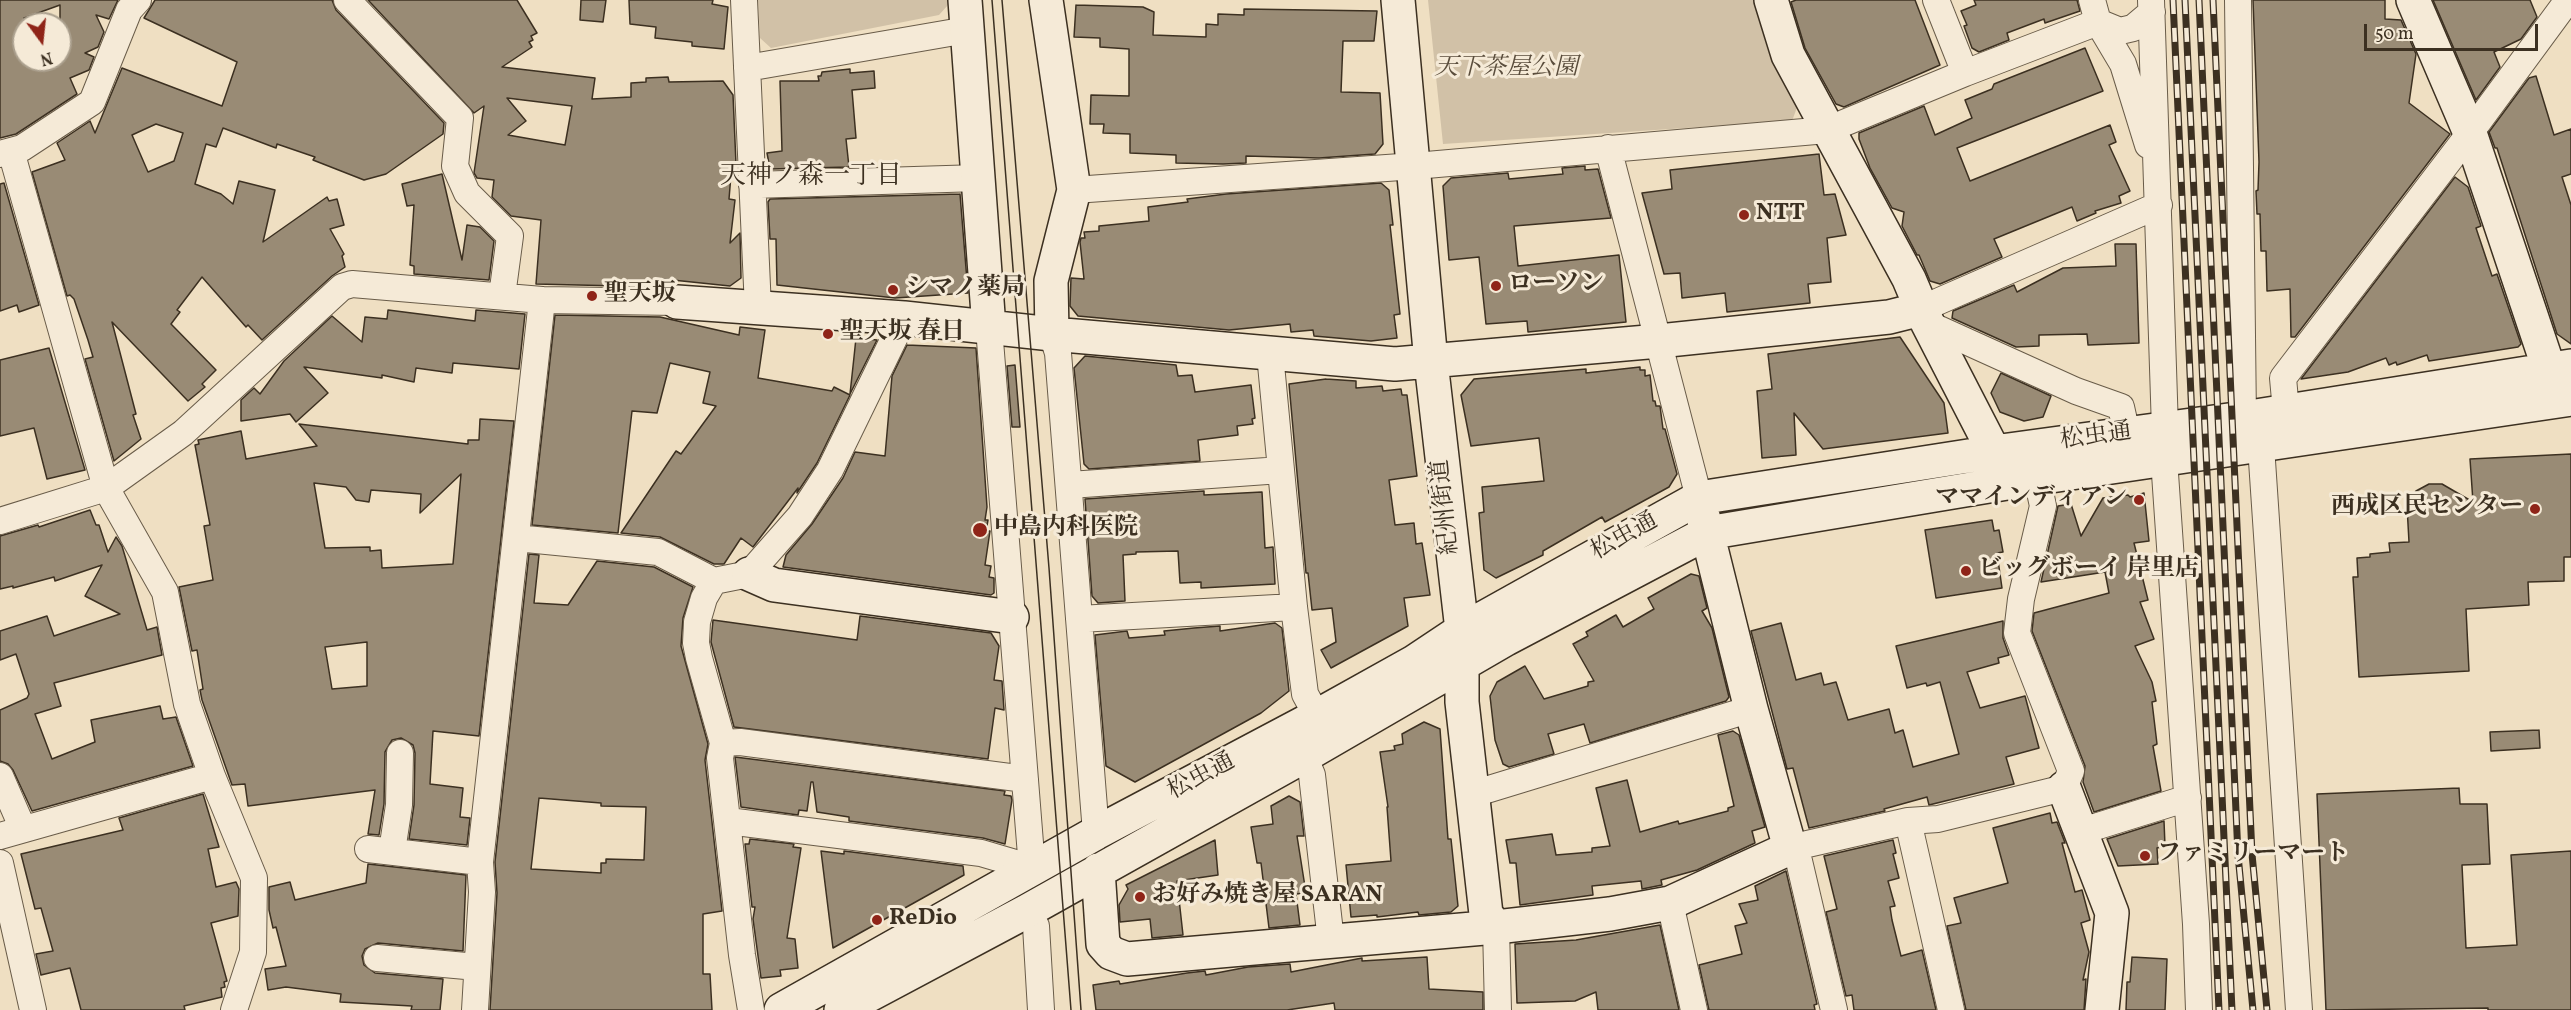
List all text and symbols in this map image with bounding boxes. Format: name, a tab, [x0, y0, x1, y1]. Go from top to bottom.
north arrow	[12, 12, 72, 72]
scale bar	[2367, 12, 2541, 50]
text: 50 m	[2375, 22, 2414, 47]
text: N	[38, 45, 55, 70]
park label: 天下茶屋公園	[1434, 56, 1578, 84]
district label: 天神ノ森一丁目	[720, 162, 902, 194]
place label: NTT	[1756, 201, 1805, 229]
marker: NTT	[1737, 208, 1751, 222]
place label: ローソン	[1508, 272, 1604, 300]
place label: シマノ薬局	[905, 276, 1025, 304]
marker: ローソン	[1489, 279, 1503, 293]
place label: 聖天坂	[604, 282, 676, 310]
marker: シマノ薬局	[886, 283, 900, 297]
marker: 聖天坂	[585, 289, 599, 303]
place label: 聖天坂 春日	[840, 320, 965, 348]
marker: 聖天坂 春日	[821, 327, 835, 341]
street label: 松虫通	[2058, 419, 2134, 457]
street label: 紀州街道	[1428, 458, 1466, 556]
place label: ママインディアン	[1935, 486, 2127, 514]
marker: ママインディアン	[2132, 493, 2146, 507]
place label: 西成区民センター	[2331, 495, 2523, 523]
marker: 西成区民センター	[2528, 502, 2542, 516]
street label: 松虫通	[1587, 508, 1663, 568]
place label: 中島内科医院	[994, 516, 1138, 544]
marker: 中島内科医院	[971, 521, 989, 539]
place label: ビッグボーイ 岸里店	[1978, 557, 2199, 585]
marker: ビッグボーイ 岸里店	[1959, 564, 1973, 578]
street label: 松虫通	[1163, 748, 1241, 808]
place label: ファミリーマート	[2157, 842, 2349, 870]
marker: ファミリーマート	[2138, 849, 2152, 863]
place label: お好み焼き屋 SARAN	[1152, 883, 1383, 911]
marker: お好み焼き屋 SARAN	[1133, 890, 1147, 904]
place label: ReDio	[889, 906, 957, 934]
marker: ReDio	[870, 913, 884, 927]

